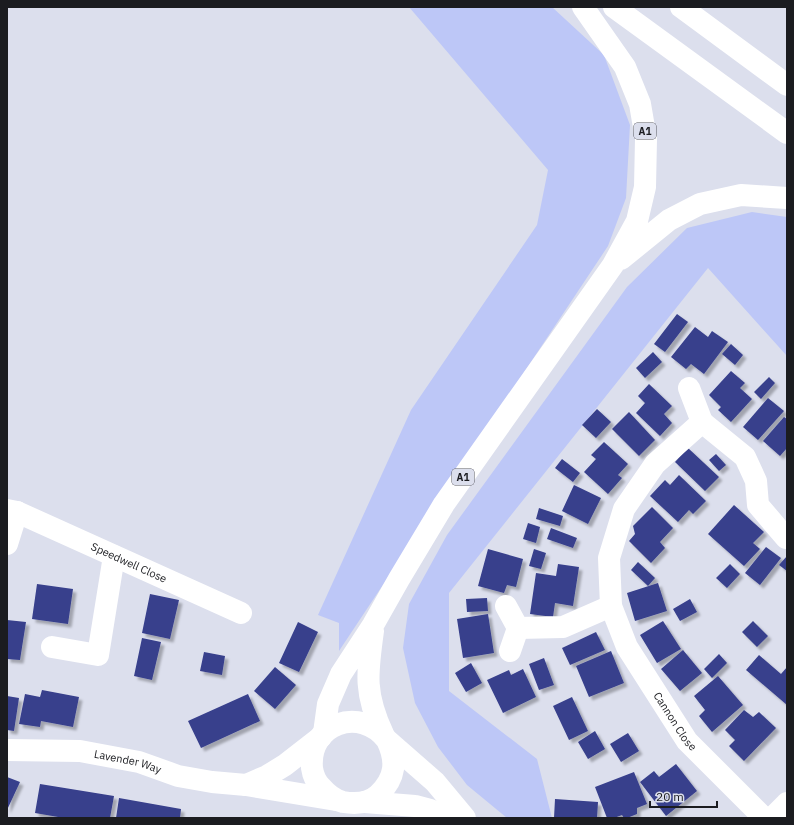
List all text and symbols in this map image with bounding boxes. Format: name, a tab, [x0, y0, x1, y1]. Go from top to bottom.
road number: A1	[634, 123, 656, 139]
road number: A1	[452, 469, 474, 485]
street label: Speedwell Close	[89, 539, 169, 586]
street label: Cannon Close	[651, 689, 700, 754]
street label: Lavender Way	[93, 747, 164, 777]
scale bar	[650, 783, 717, 809]
text: 20 m	[656, 789, 684, 804]

